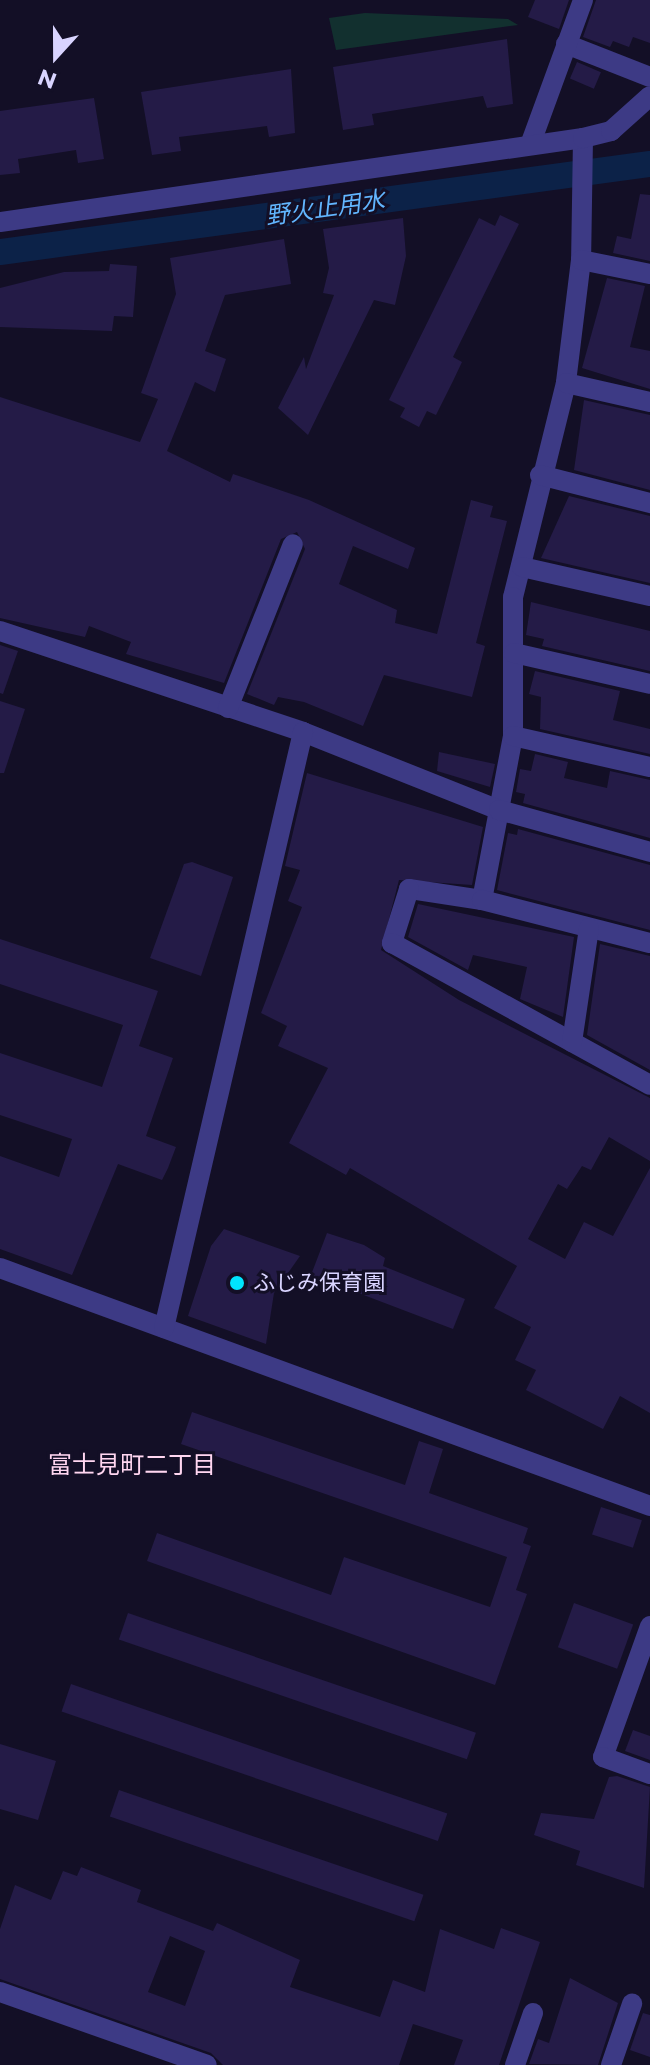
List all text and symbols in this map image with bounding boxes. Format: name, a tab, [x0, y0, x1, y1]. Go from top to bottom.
north arrow	[16, 16, 96, 96]
text: N	[34, 63, 60, 95]
water label: 野火止用水	[264, 185, 386, 231]
place label: ふじみ保育園	[253, 1270, 385, 1296]
marker: ふじみ保育園	[228, 1274, 246, 1292]
district label: 富士見町二丁目	[48, 1451, 216, 1479]

